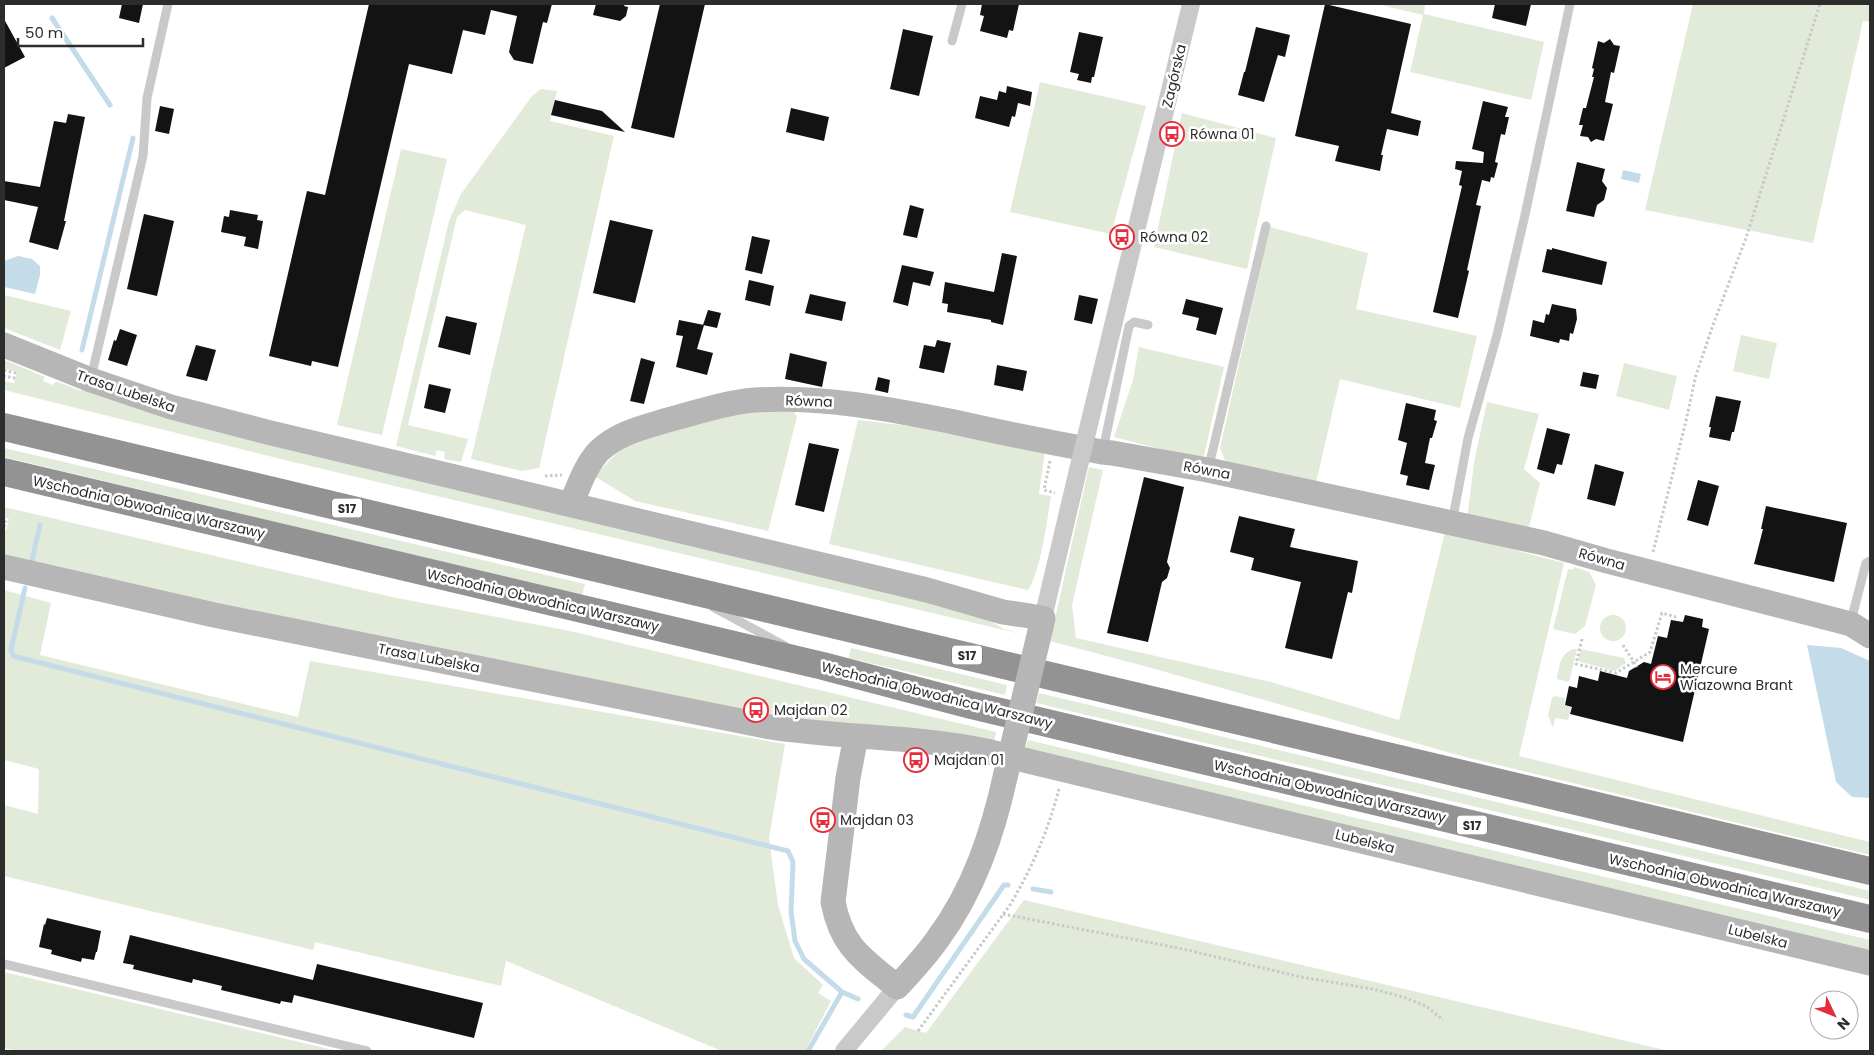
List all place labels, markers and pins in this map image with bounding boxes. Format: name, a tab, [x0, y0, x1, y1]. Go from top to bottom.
bus stop icon: Równa 01	[1159, 121, 1185, 147]
place label: Równa 01	[1190, 124, 1254, 144]
bus stop icon: Równa 02	[1109, 224, 1135, 250]
place label: Równa 02	[1140, 227, 1208, 247]
place label: Mercure Wiazowna Brant	[1680, 659, 1793, 695]
hotel icon: Mercure Wiazowna Brant	[1650, 664, 1676, 690]
bus stop icon: Majdan 02	[743, 697, 769, 723]
place label: Majdan 02	[774, 700, 847, 720]
bus stop icon: Majdan 01	[903, 747, 929, 773]
place label: Majdan 01	[934, 750, 1004, 770]
bus stop icon: Majdan 03	[810, 807, 836, 833]
place label: Majdan 03	[840, 810, 914, 830]

